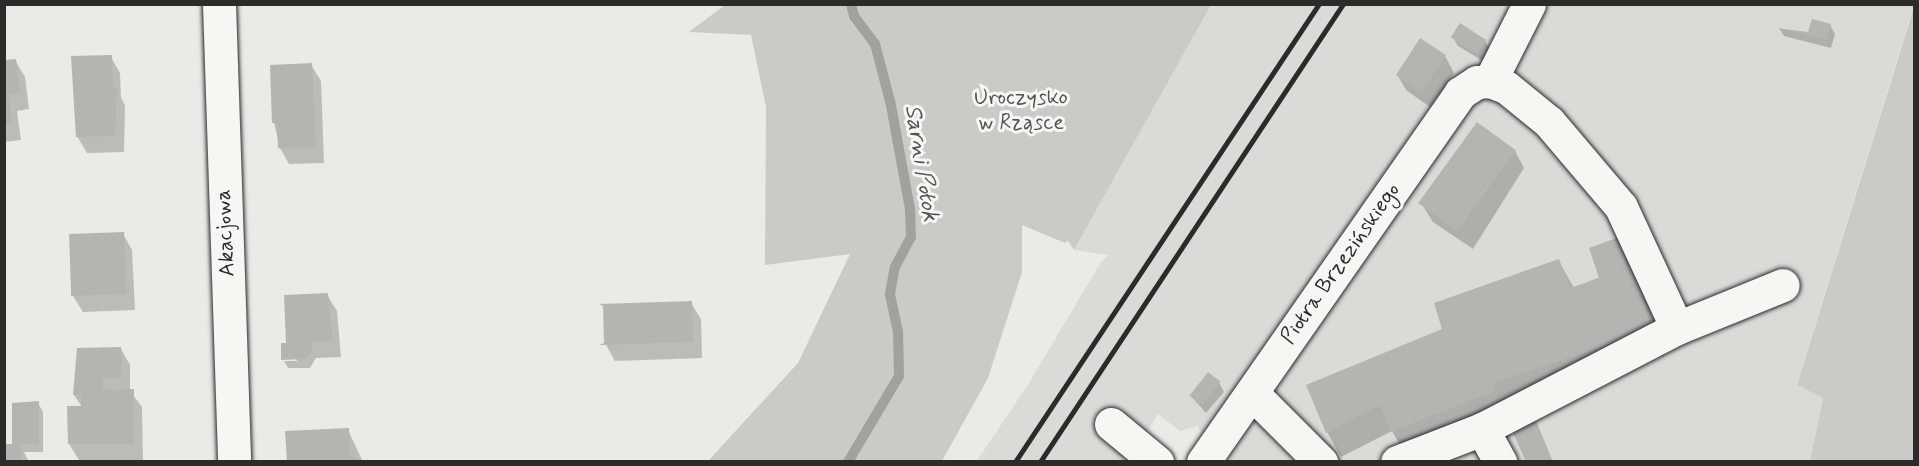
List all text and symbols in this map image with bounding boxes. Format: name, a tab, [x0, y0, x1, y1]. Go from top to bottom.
park label: Uroczysko w Rząsce	[974, 85, 1068, 136]
water label: Sarni Potok	[898, 104, 944, 222]
street label: Piotra Brzezińskiego	[1275, 178, 1407, 350]
street label: Akacjowa	[211, 189, 241, 277]

